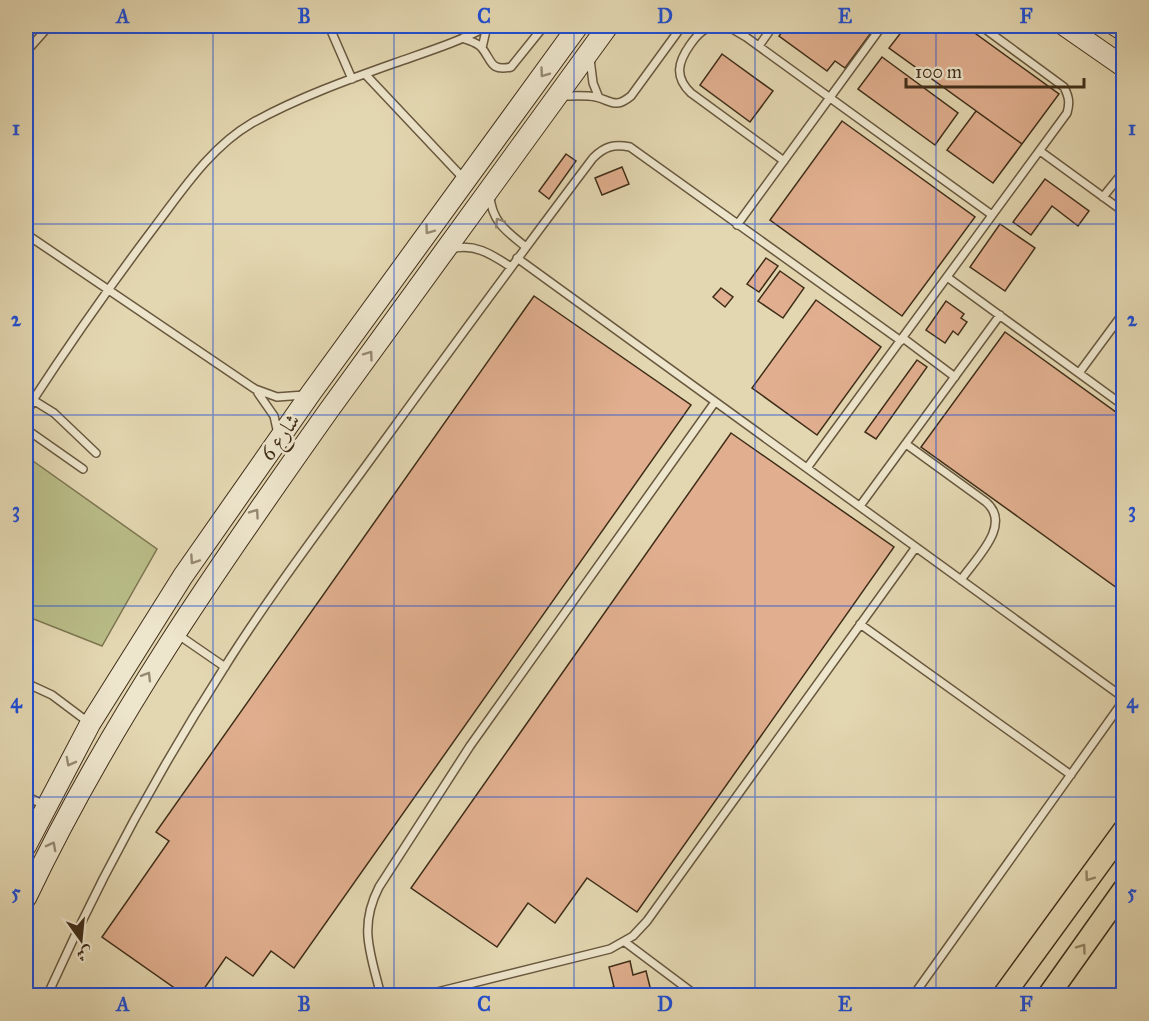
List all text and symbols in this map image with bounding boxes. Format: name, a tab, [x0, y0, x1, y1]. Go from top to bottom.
text: A	[114, 4, 130, 28]
text: B	[297, 4, 311, 28]
text: C	[477, 4, 491, 28]
text: D	[657, 4, 673, 28]
text: E	[838, 4, 853, 28]
text: F	[1019, 4, 1033, 28]
scale bar	[906, 51, 1084, 89]
text: 100 m	[915, 61, 962, 83]
one-way arrow	[540, 66, 551, 77]
text: 1	[12, 116, 20, 140]
text: 1	[1128, 116, 1136, 140]
one-way arrow	[495, 218, 506, 229]
one-way arrow	[425, 224, 436, 235]
text: 2	[11, 307, 22, 331]
text: 2	[1127, 307, 1138, 331]
one-way arrow	[362, 351, 373, 362]
street label: شارع 6	[254, 408, 310, 469]
text: 3	[12, 498, 20, 523]
text: 3	[1128, 498, 1136, 523]
one-way arrow	[248, 509, 259, 520]
one-way arrow	[189, 554, 201, 564]
one-way arrow	[140, 672, 152, 682]
text: 4	[10, 689, 22, 714]
text: 4	[1126, 689, 1138, 714]
one-way arrow	[66, 756, 77, 766]
one-way arrow	[45, 841, 56, 852]
one-way arrow	[1085, 871, 1096, 882]
text: 5	[11, 880, 21, 904]
text: 5	[1127, 880, 1137, 904]
north arrow	[51, 910, 111, 970]
text: ش	[75, 943, 95, 965]
one-way arrow	[1075, 943, 1086, 954]
text: A	[114, 992, 130, 1016]
text: B	[297, 992, 311, 1016]
text: C	[477, 992, 491, 1016]
text: D	[657, 992, 673, 1016]
text: E	[838, 992, 853, 1016]
text: F	[1019, 992, 1033, 1016]

